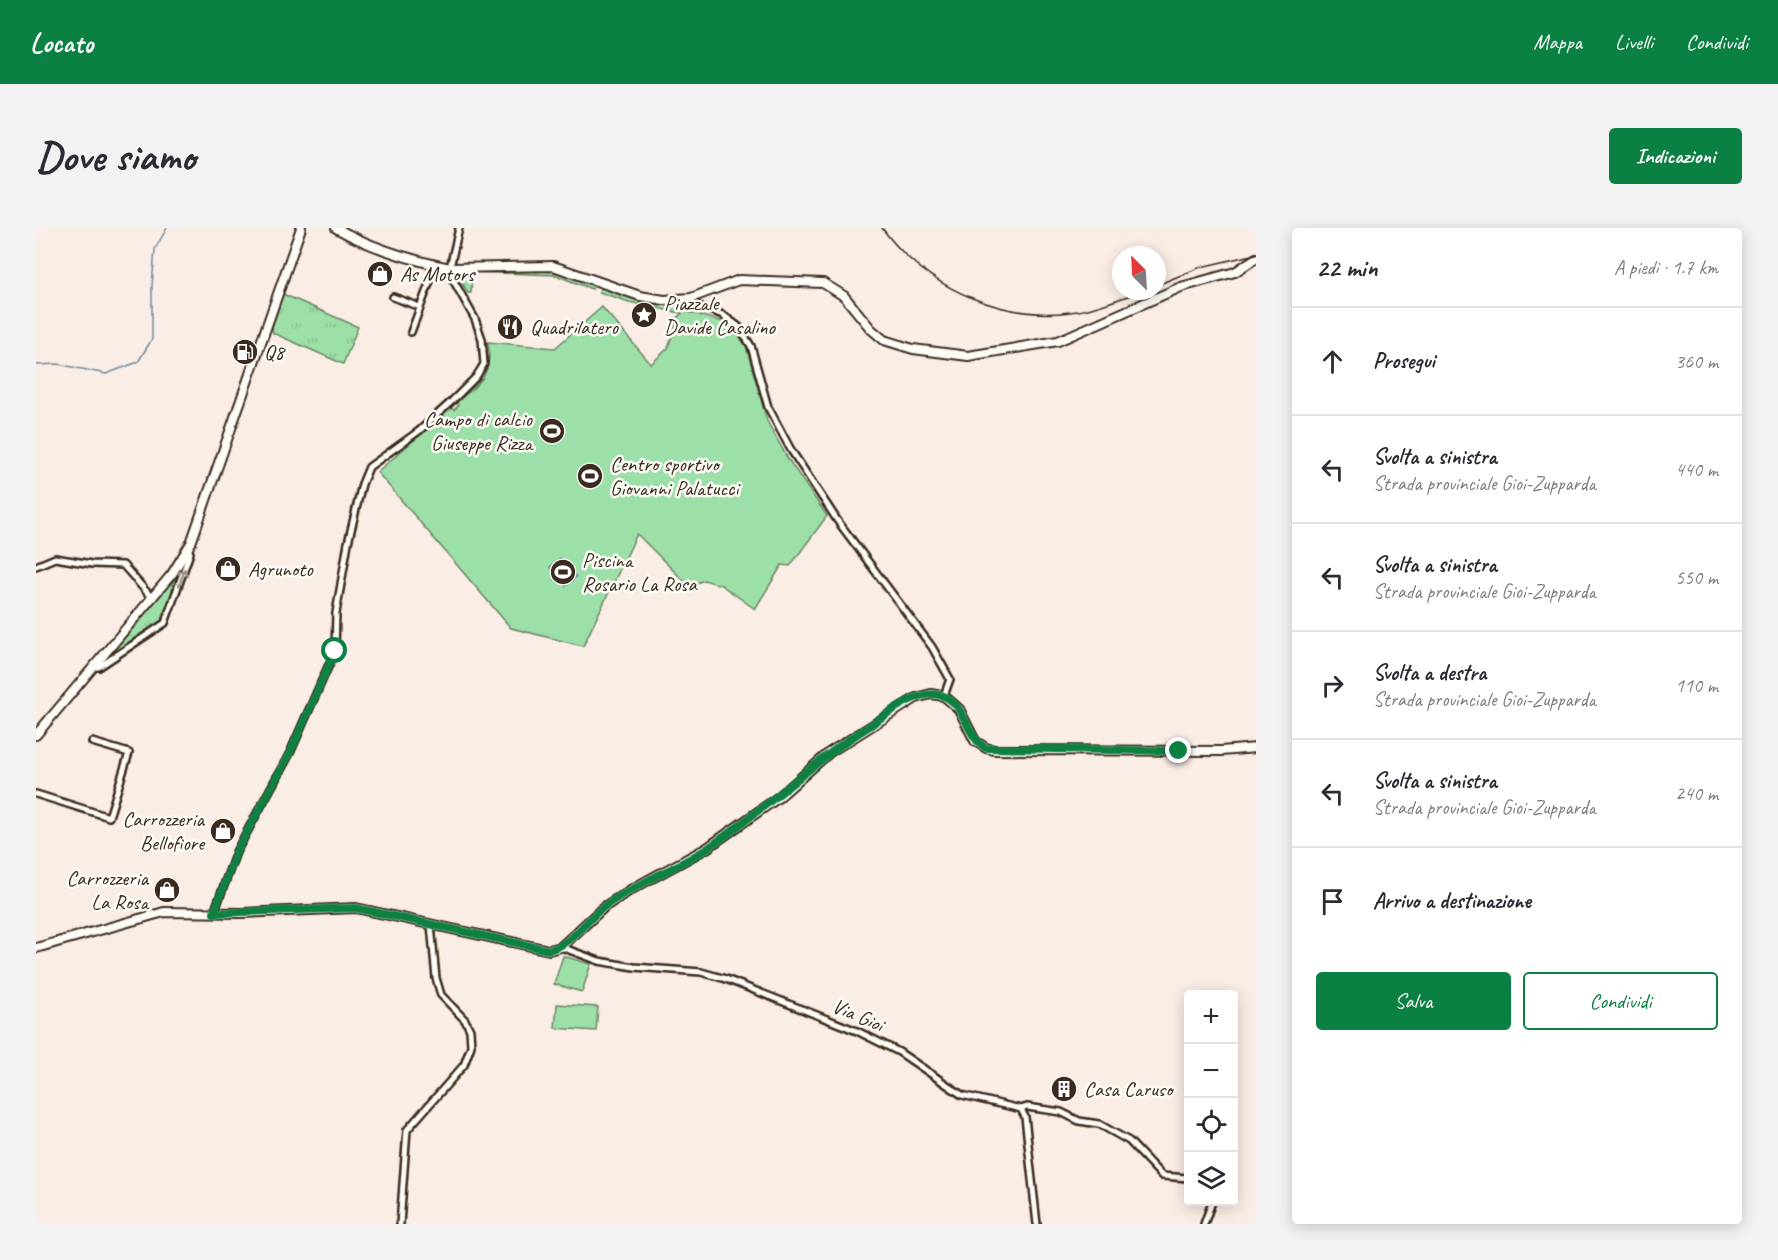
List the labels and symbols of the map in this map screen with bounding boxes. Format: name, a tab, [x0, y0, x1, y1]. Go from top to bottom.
north arrow	[1112, 246, 1166, 300]
shop icon: As Motors	[365, 259, 395, 289]
place label: As Motors	[400, 261, 476, 287]
place label: Piazzale Davide Casalino	[664, 290, 777, 340]
place icon: Piazzale Davide Casalino	[629, 300, 659, 330]
restaurant icon: Quadrilatero	[495, 312, 525, 342]
place label: Quadrilatero	[530, 314, 620, 340]
fuel station icon: Q8	[230, 337, 260, 367]
place label: Q8	[264, 339, 287, 365]
place label: Campo di calcio Giuseppe Rizza	[424, 406, 534, 456]
sports icon: Campo di calcio Giuseppe Rizza	[537, 416, 567, 446]
place label: Centro sportivo Giovanni Palatucci	[610, 451, 742, 501]
sports icon: Centro sportivo Giovanni Palatucci	[575, 461, 605, 491]
place label: Piscina Rosario La Rosa	[582, 547, 699, 597]
shop icon: Agrunoto	[213, 554, 243, 584]
place label: Agrunoto	[248, 556, 314, 582]
sports icon: Piscina Rosario La Rosa	[548, 557, 578, 587]
one-way arrow	[177, 568, 188, 587]
route start	[321, 637, 347, 663]
route end	[1165, 737, 1191, 763]
place label: Carrozzeria Bellofiore	[122, 806, 206, 856]
shop icon: Carrozzeria Bellofiore	[208, 816, 238, 846]
place label: Carrozzeria La Rosa	[66, 865, 150, 915]
shop icon: Carrozzeria La Rosa	[152, 875, 182, 905]
street label: Via Gioi	[828, 993, 891, 1039]
building icon: Casa Caruso	[1049, 1074, 1079, 1104]
place label: Casa Caruso	[1084, 1076, 1175, 1102]

